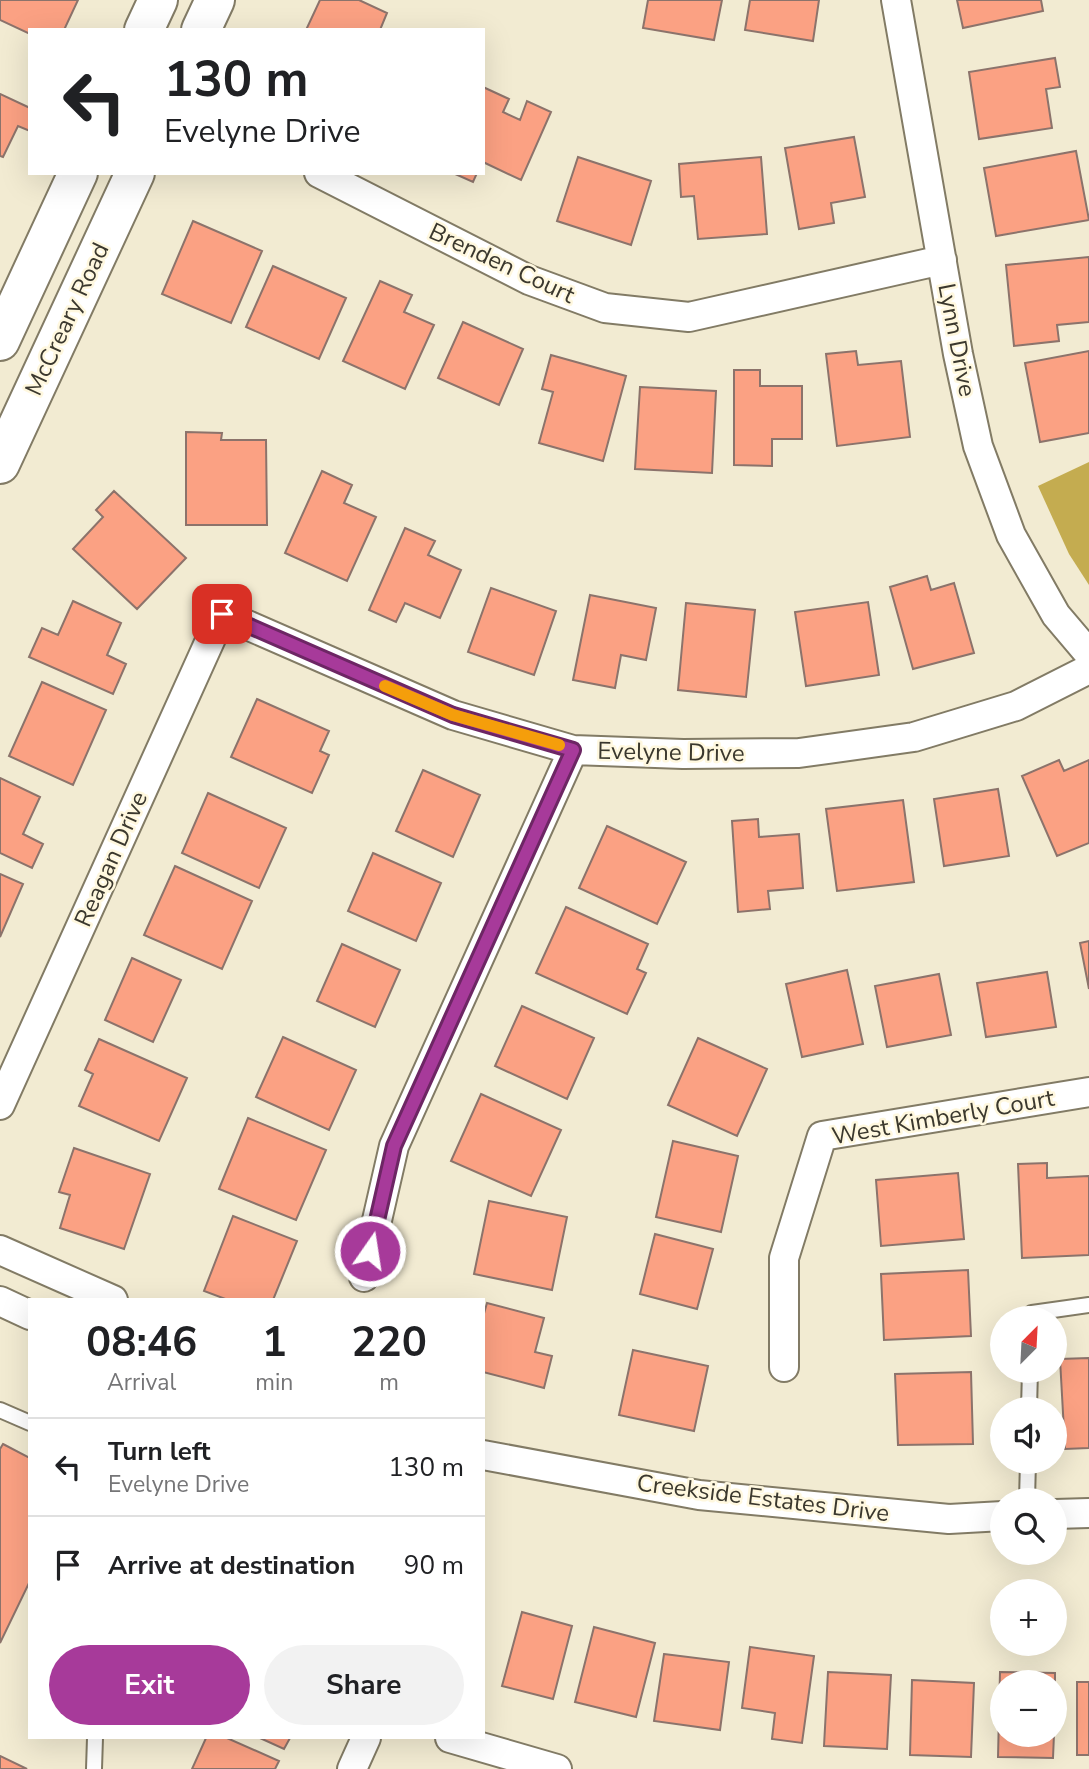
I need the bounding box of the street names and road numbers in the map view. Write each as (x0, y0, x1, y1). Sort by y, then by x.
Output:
street label: Brenden Court (424, 215, 581, 311)
street label: McCreary Road (18, 237, 116, 401)
street label: Lynn Drive (930, 281, 984, 399)
street label: Evelyne Drive (597, 735, 745, 769)
street label: Reagan Drive (67, 786, 155, 932)
street label: West Kimberly Court (829, 1082, 1057, 1152)
street label: Creekside Estates Drive (635, 1467, 891, 1529)

